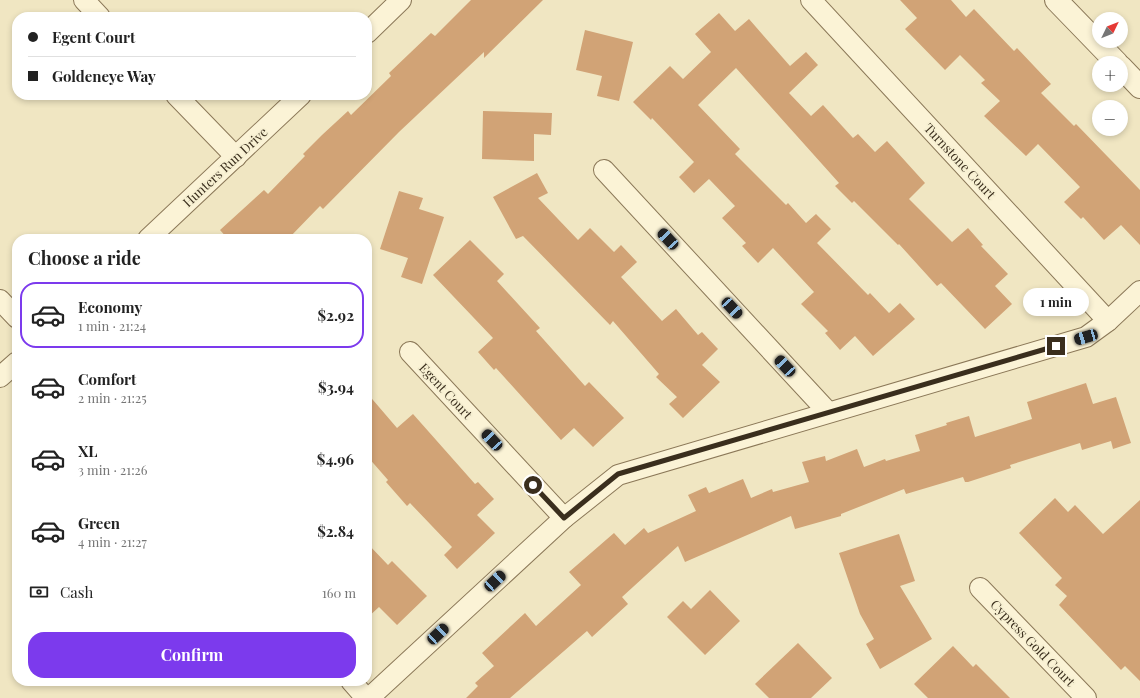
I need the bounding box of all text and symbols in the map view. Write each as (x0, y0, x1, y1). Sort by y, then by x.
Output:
north arrow (1092, 12, 1128, 48)
map controls (1092, 12, 1128, 136)
text: Egent Court (52, 27, 135, 47)
button: + (1092, 56, 1128, 92)
text: Goldeneye Way (52, 66, 156, 86)
button: − (1092, 100, 1128, 136)
street label: Turnstone Court (921, 119, 1000, 202)
street label: Hunters Run Drive (179, 123, 271, 210)
car (655, 226, 681, 252)
text: Choose a ride (28, 246, 141, 270)
callout: 1 min (1023, 288, 1089, 316)
text: 1 min (1040, 293, 1072, 310)
car (719, 295, 745, 321)
icon: car (30, 297, 66, 333)
text: Economy (78, 297, 142, 317)
text: $2.92 (317, 305, 354, 325)
text: 1 min · 21:24 (78, 317, 146, 334)
car (1073, 328, 1099, 346)
route end (1047, 337, 1065, 355)
car (772, 353, 798, 379)
street label: Egent Court (416, 359, 477, 423)
icon: car (30, 369, 66, 405)
text: Comfort (78, 369, 136, 389)
text: $3.94 (318, 377, 354, 397)
text: 2 min · 21:25 (78, 389, 147, 406)
car (479, 427, 505, 453)
icon: car (30, 441, 66, 477)
text: XL (78, 441, 98, 461)
text: $4.96 (317, 449, 354, 469)
text: 3 min · 21:26 (78, 461, 148, 478)
route start (524, 476, 542, 494)
icon: car (30, 513, 66, 549)
text: Green (78, 513, 120, 533)
text: $2.84 (317, 521, 354, 541)
text: 4 min · 21:27 (78, 533, 147, 550)
car (482, 568, 508, 594)
icon: cash (28, 581, 50, 603)
text: Cash (60, 582, 93, 602)
text: 160 m (322, 584, 356, 601)
street label: Cypress Gold Court (987, 596, 1080, 690)
car (425, 621, 451, 647)
button: Confirm (28, 632, 356, 678)

